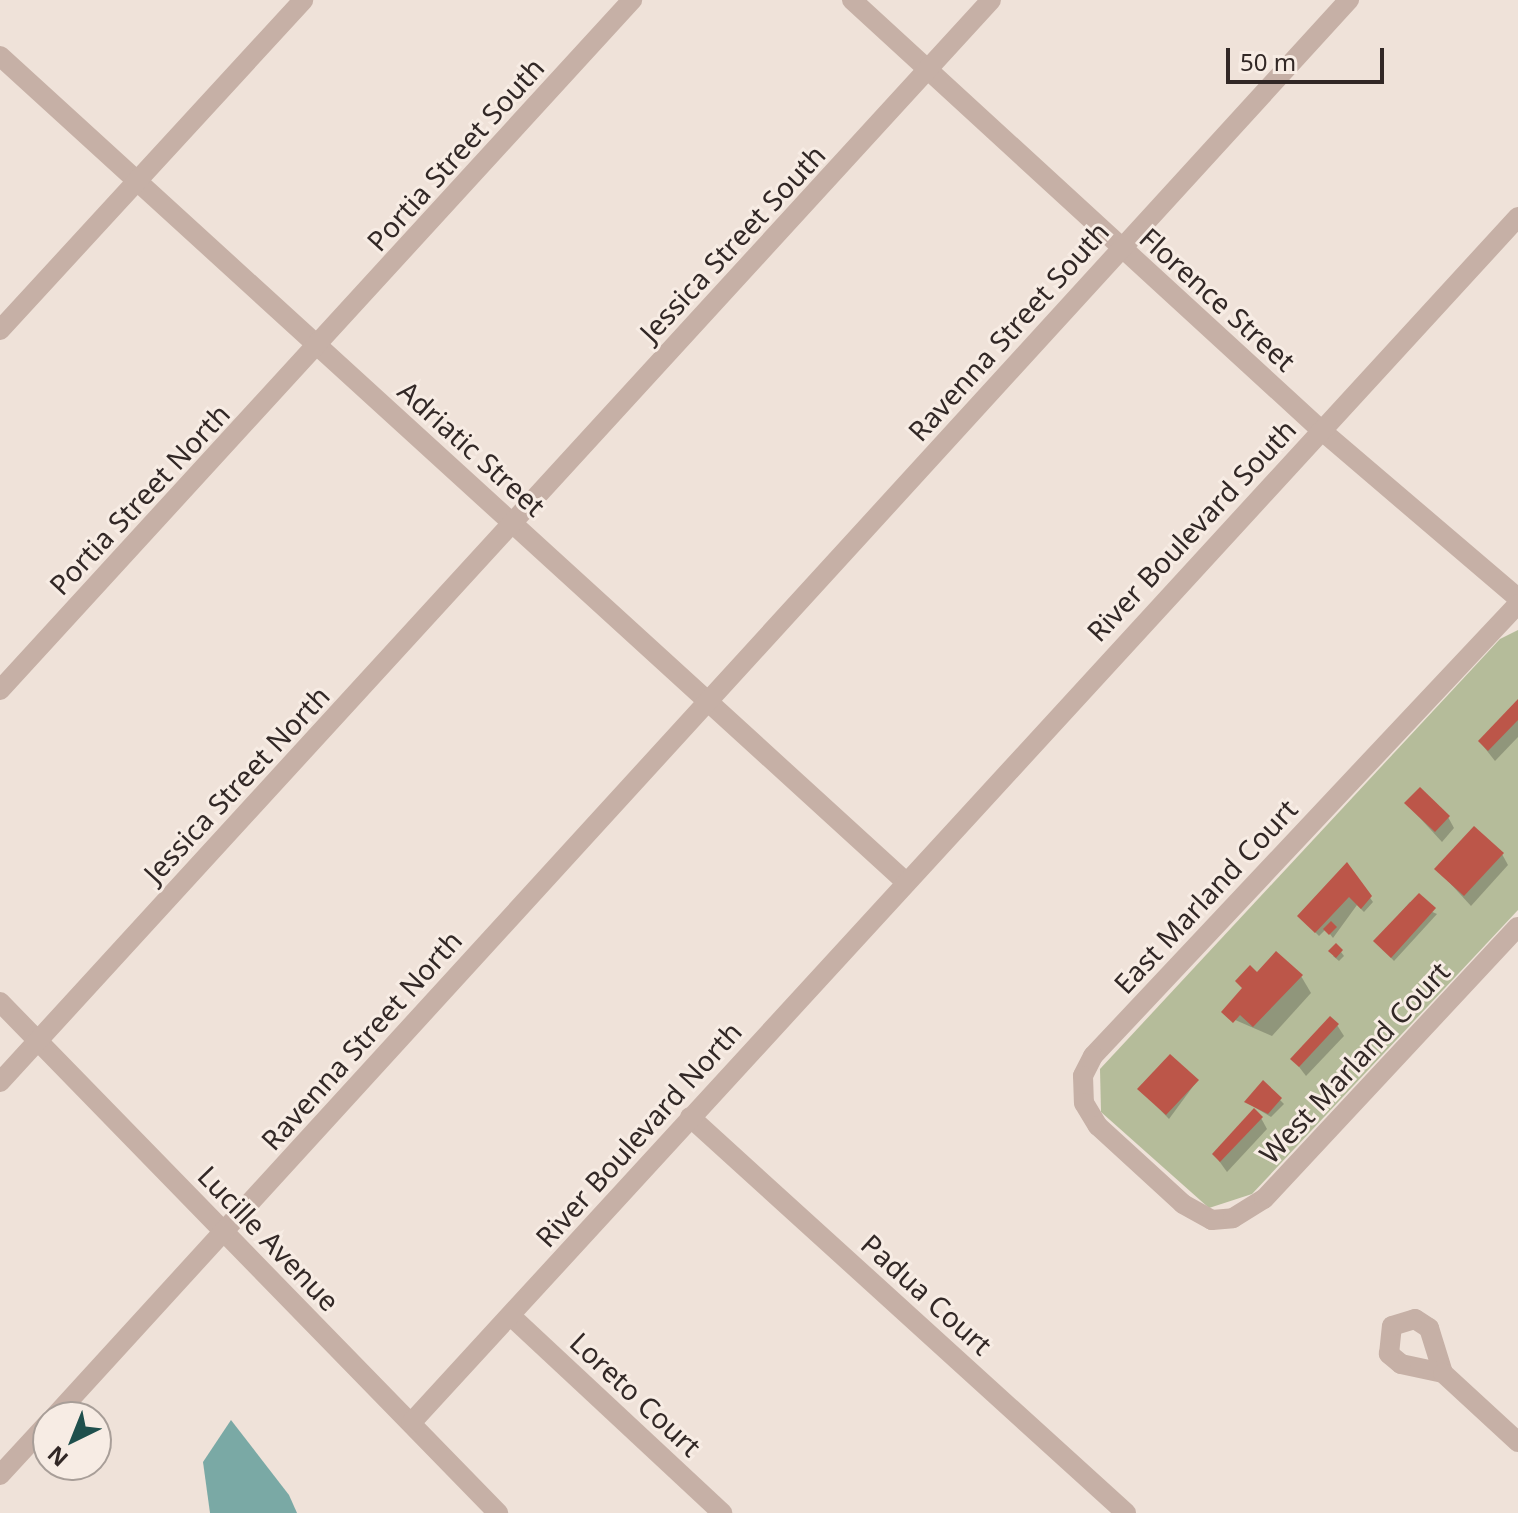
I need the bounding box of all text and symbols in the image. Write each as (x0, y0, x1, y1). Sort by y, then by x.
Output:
scale bar (1230, 32, 1388, 82)
text: 50 m (1240, 45, 1296, 78)
street label: Portia Street South (359, 51, 551, 257)
street label: Jessica Street South (632, 138, 832, 348)
street label: Ravenna Street South (901, 215, 1115, 447)
street label: Florence Street (1133, 220, 1303, 378)
street label: Adriatic Street (392, 373, 552, 523)
street label: Portia Street North (42, 397, 236, 601)
street label: River Boulevard South (1080, 412, 1302, 648)
street label: Jessica Street North (136, 679, 336, 889)
street label: East Marland Court (1106, 792, 1304, 1000)
street label: Ravenna Street North (254, 923, 468, 1157)
street label: West Marland Court (1252, 954, 1456, 1170)
street label: River Boulevard North (528, 1015, 748, 1253)
street label: Lucille Avenue (191, 1159, 347, 1317)
street label: Padua Court (855, 1227, 999, 1361)
street label: Loreto Court (564, 1325, 708, 1463)
north arrow (32, 1401, 112, 1481)
text: N (40, 1440, 74, 1474)

